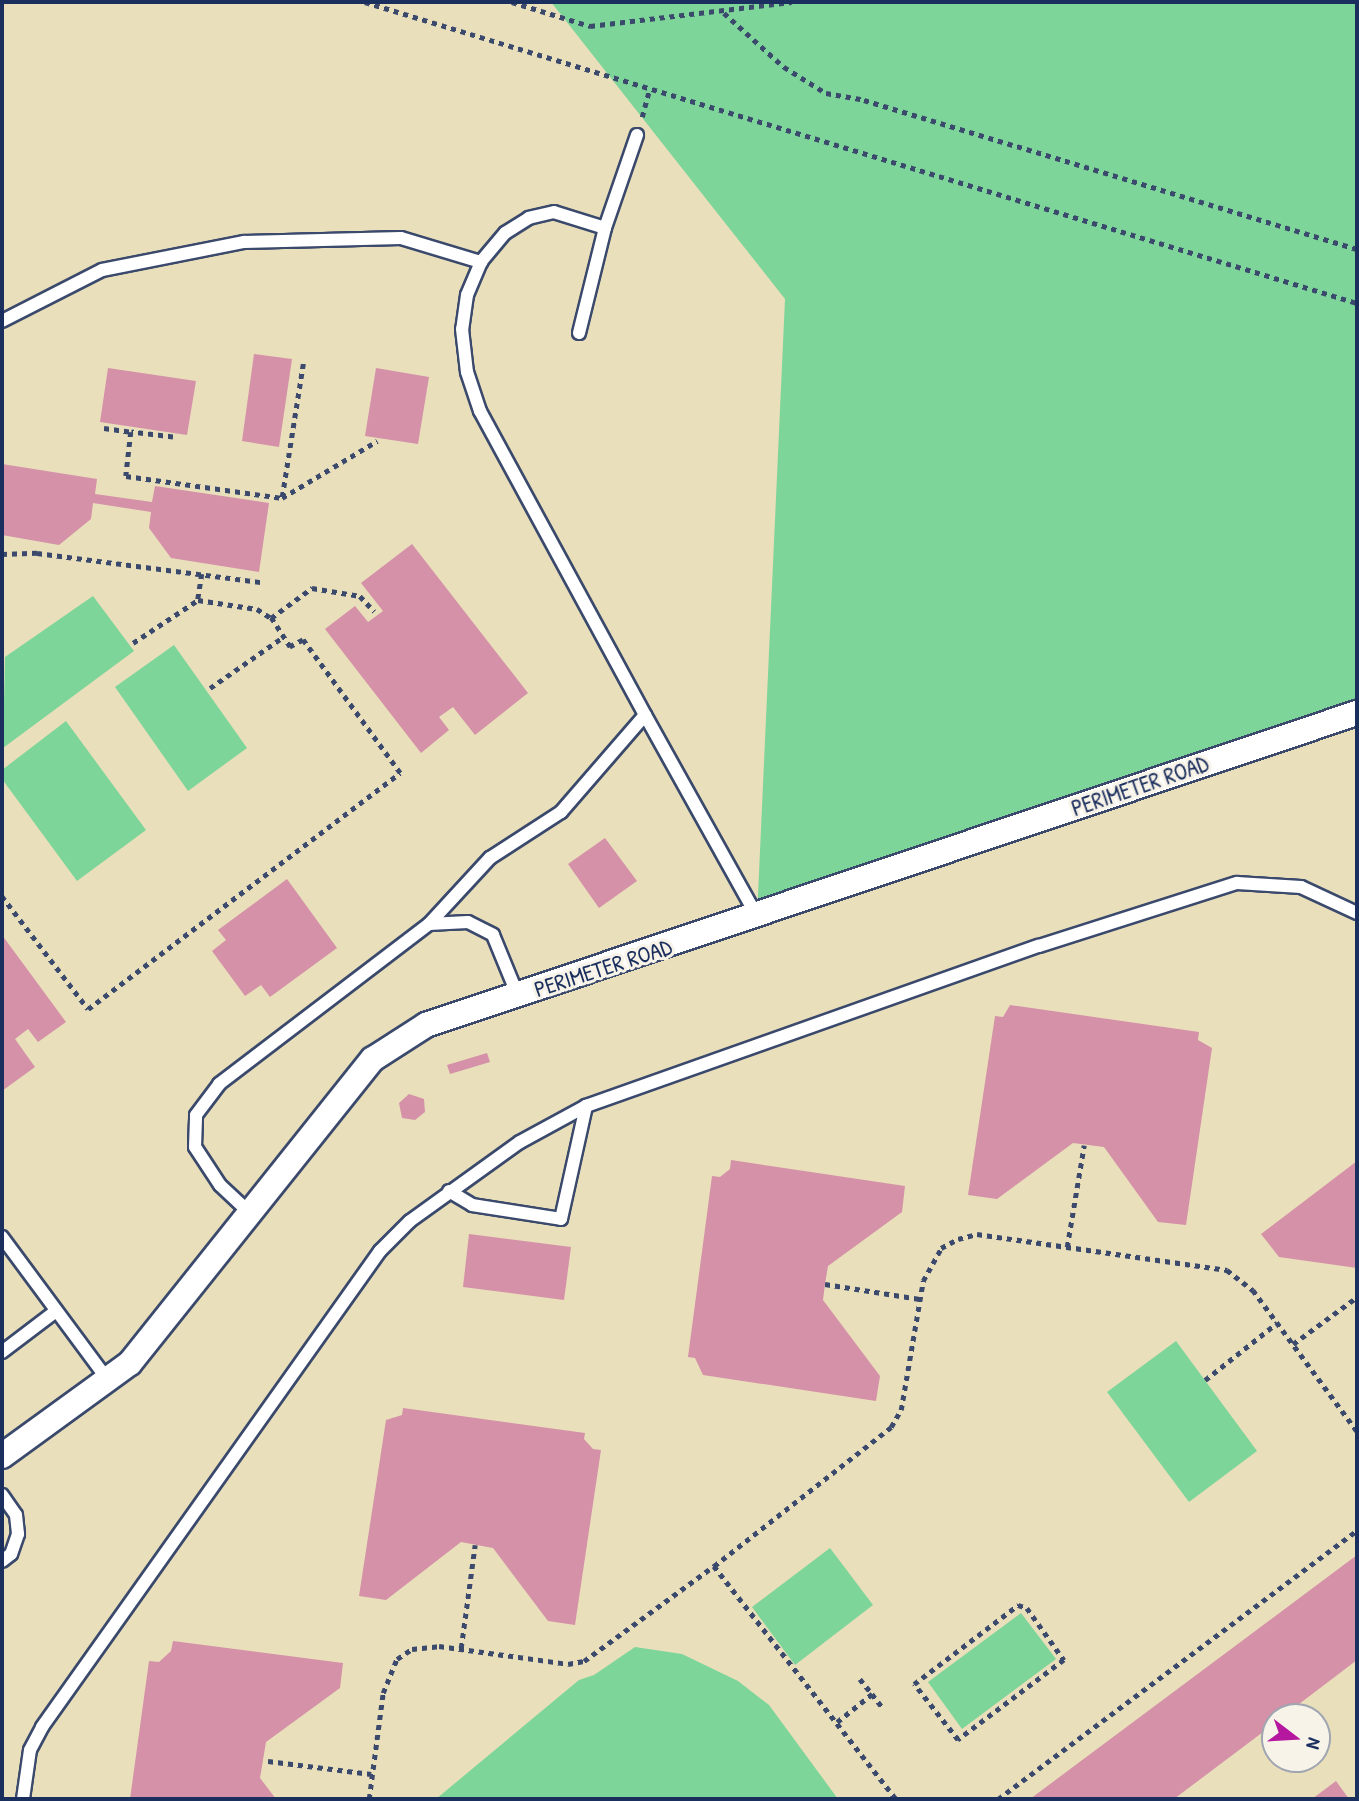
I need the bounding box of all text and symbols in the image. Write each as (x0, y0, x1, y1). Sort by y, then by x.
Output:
street label: PERIMETER ROAD (1068, 750, 1212, 822)
street label: PERIMETER ROAD (531, 933, 675, 1003)
north arrow (1261, 1703, 1331, 1773)
text: N (1300, 1735, 1328, 1752)

